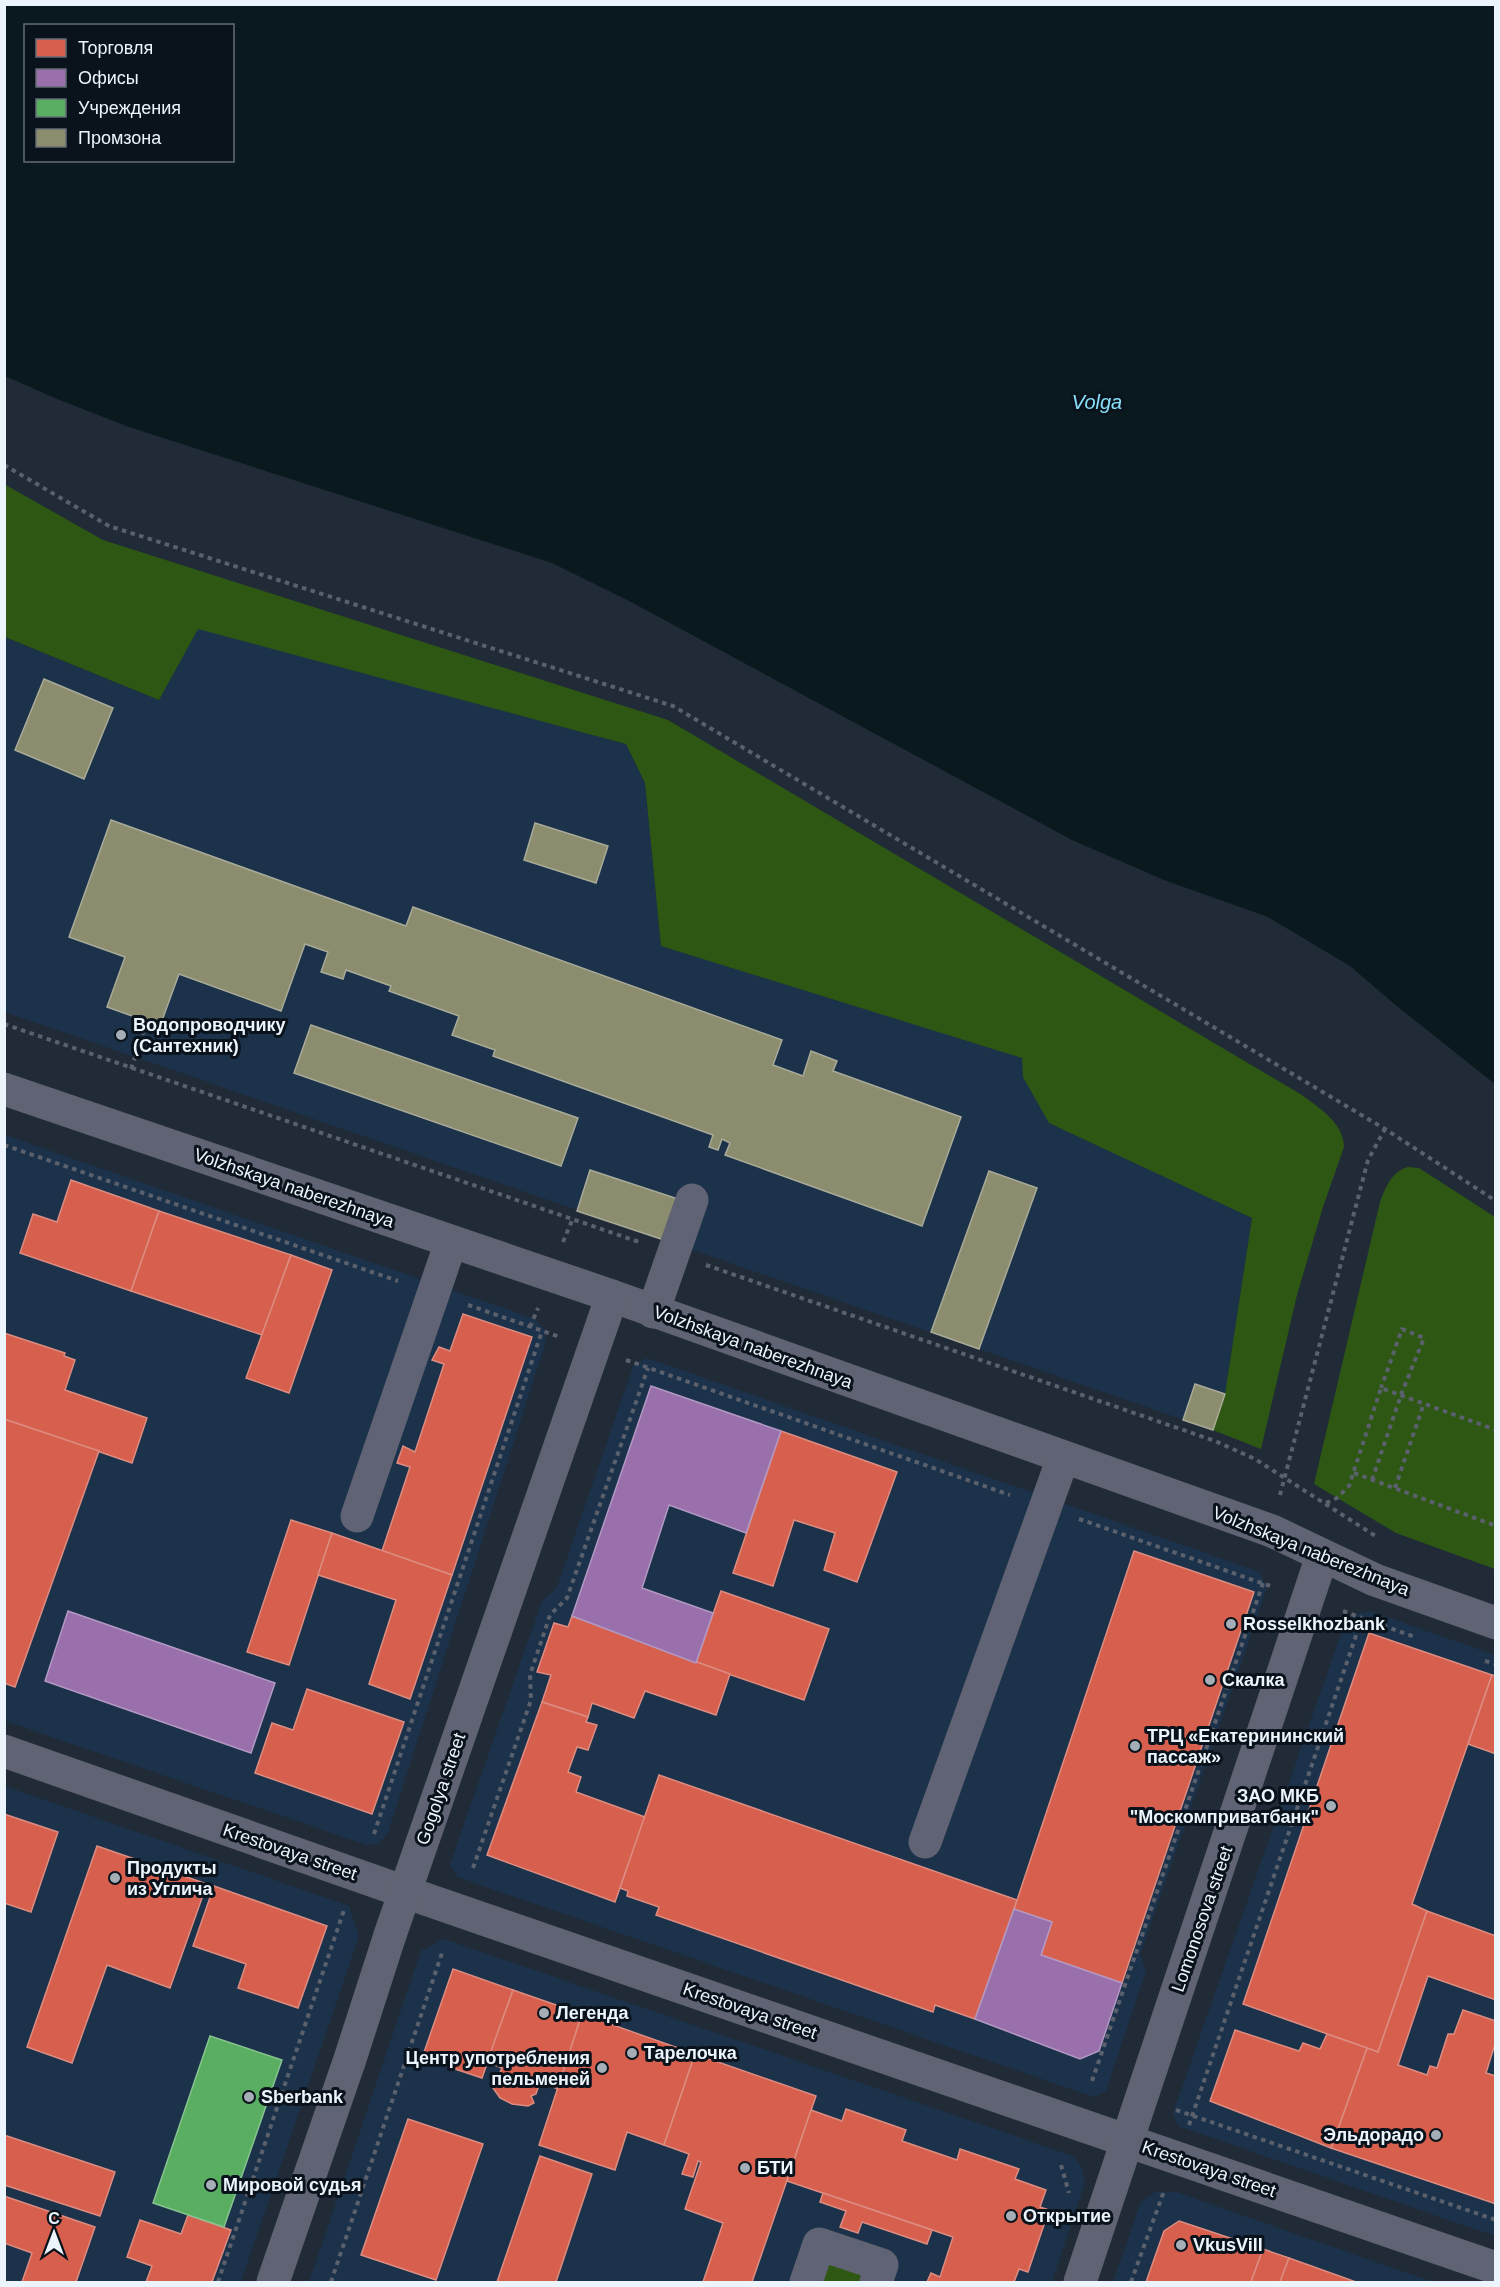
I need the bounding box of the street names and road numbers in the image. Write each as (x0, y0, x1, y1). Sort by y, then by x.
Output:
street label: Volzhskaya naberezhnaya (191, 1144, 398, 1232)
street label: Volzhskaya naberezhnaya (651, 1302, 856, 1393)
street label: Volzhskaya naberezhnaya (1210, 1502, 1413, 1600)
street label: Gogolya street (412, 1730, 470, 1848)
street label: Krestovaya street (221, 1820, 359, 1884)
street label: Lomonosova street (1168, 1843, 1236, 1995)
street label: Krestovaya street (681, 1979, 819, 2043)
street label: Krestovaya street (1140, 2137, 1278, 2201)

